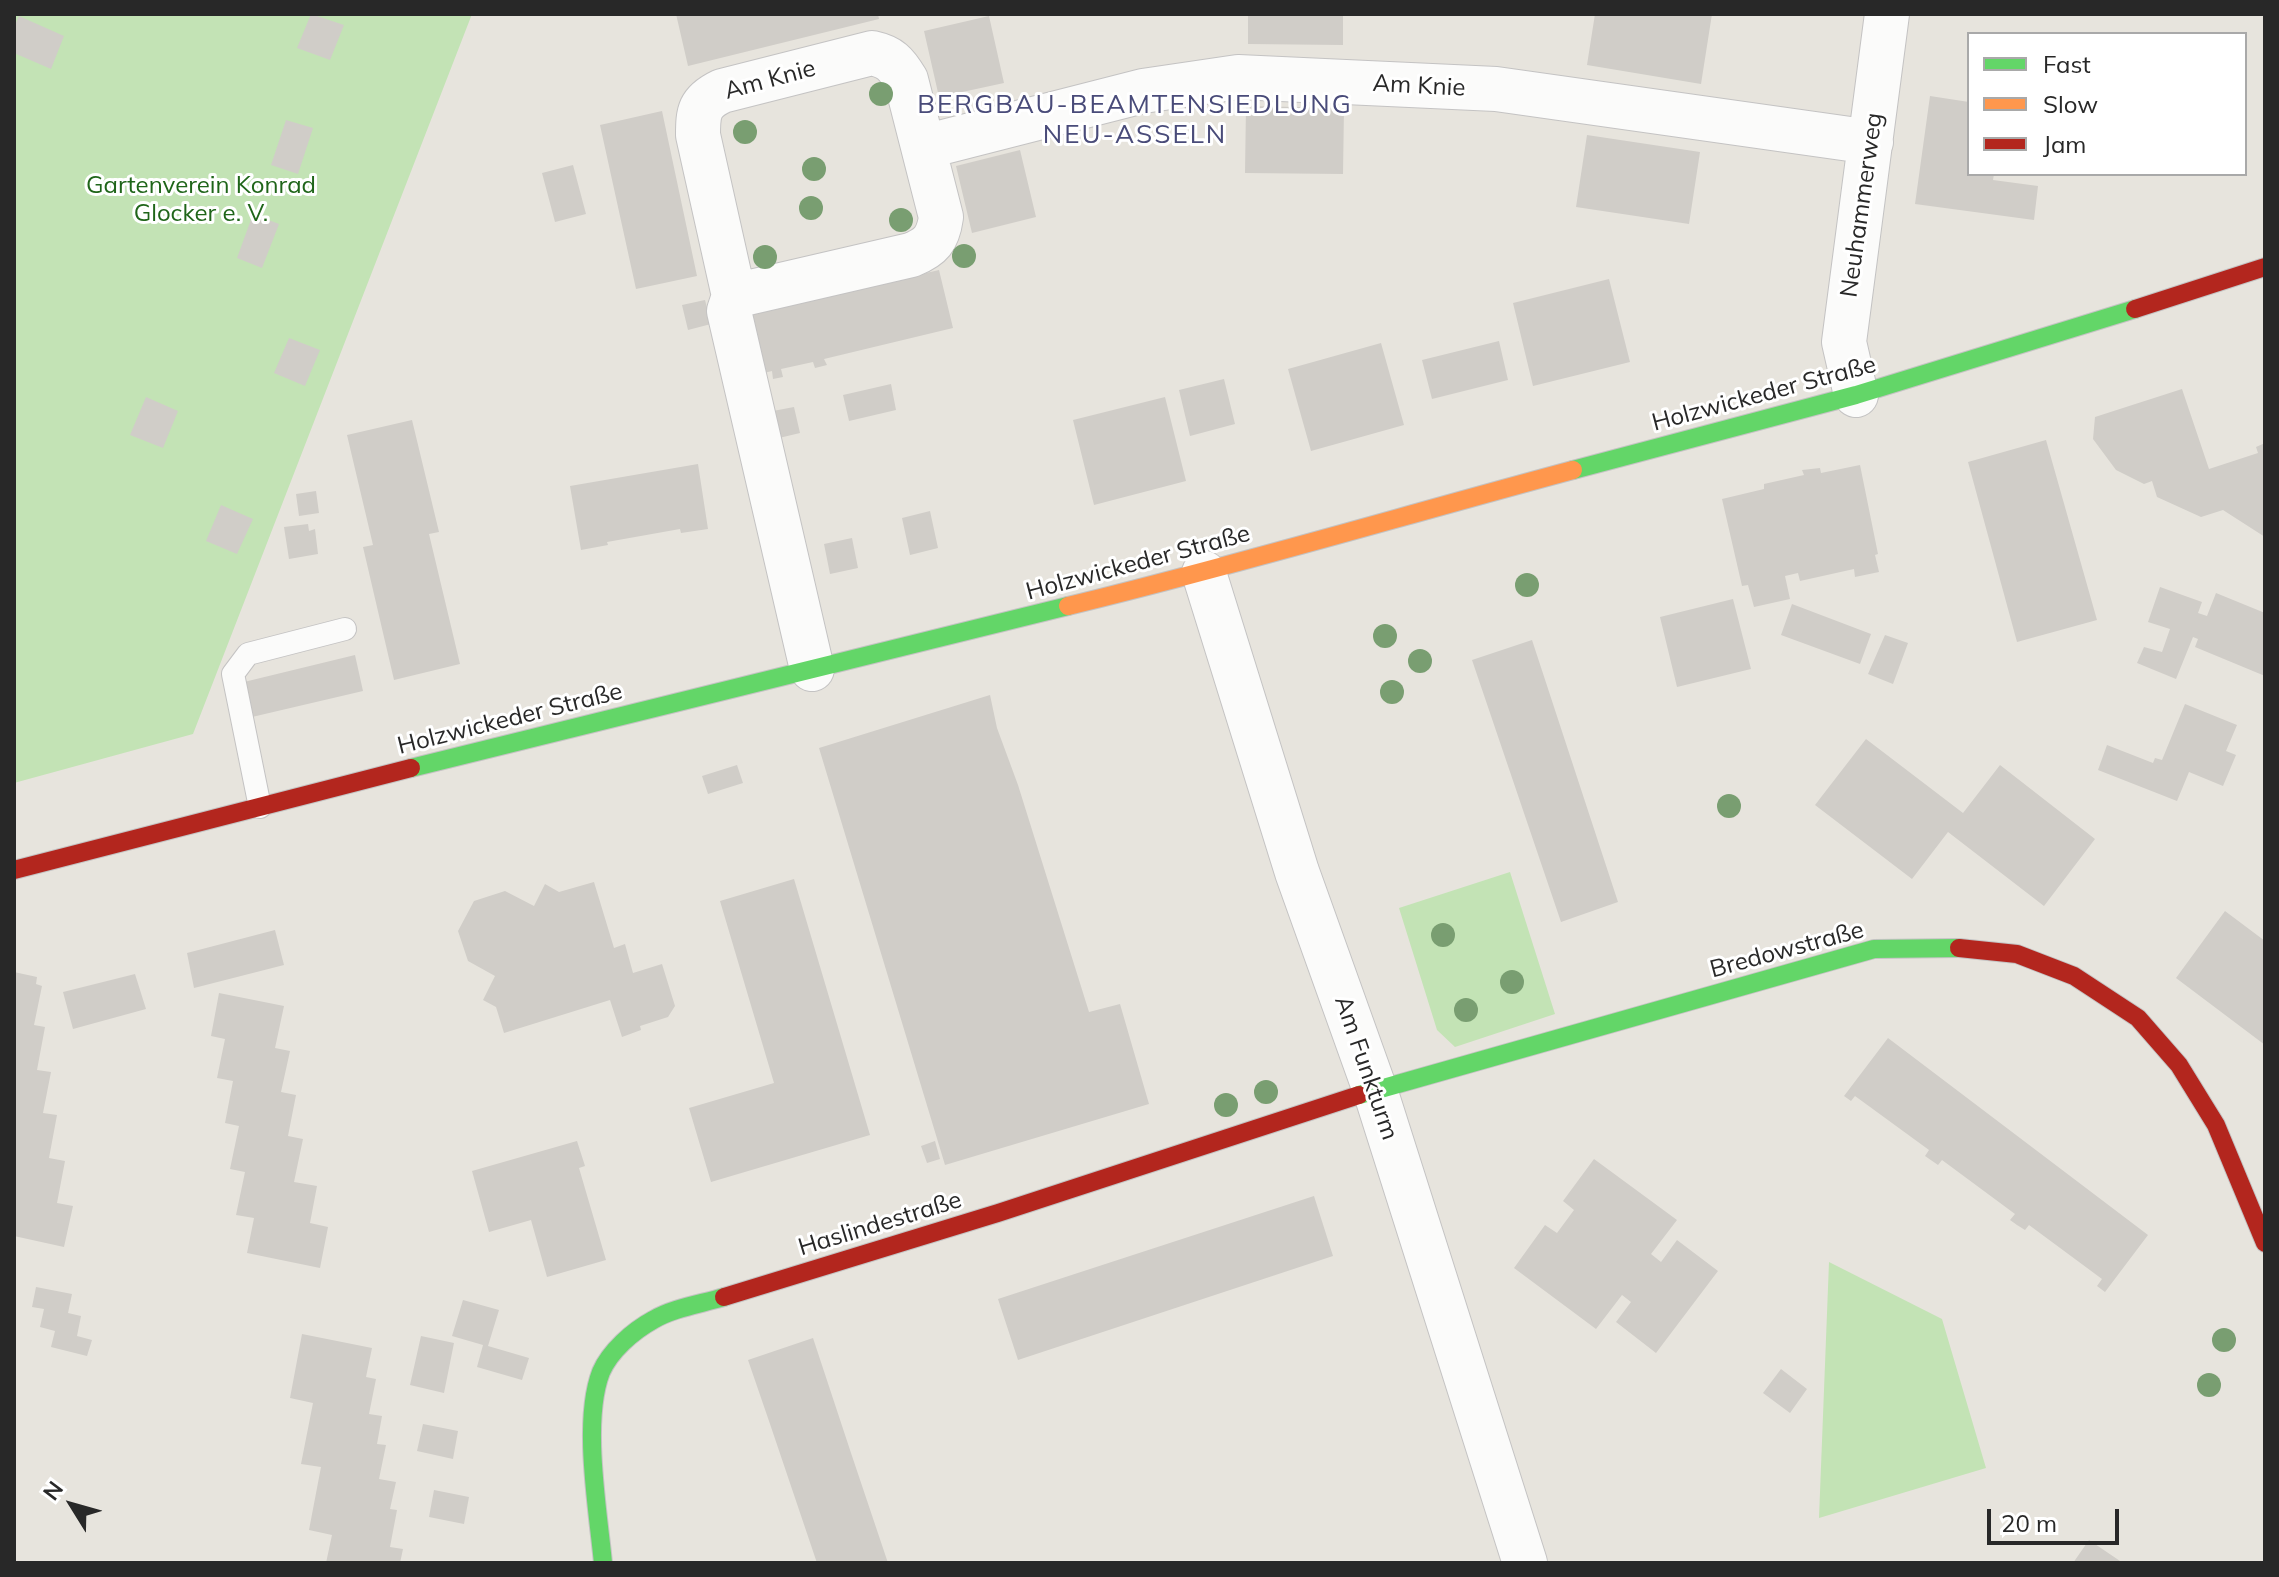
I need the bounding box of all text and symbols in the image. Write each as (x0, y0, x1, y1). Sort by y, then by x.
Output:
legend (1967, 32, 2247, 176)
text: Fast (2043, 49, 2091, 79)
street label: Am Knie (721, 54, 819, 106)
street label: Am Knie (1372, 69, 1466, 103)
district label: BERGBAU-BEAMTENSIEDLUNG NEU-ASSELN (917, 89, 1353, 150)
text: Slow (2043, 89, 2098, 119)
street label: Neuhammerweg (1835, 111, 1889, 299)
text: Jam (2043, 129, 2086, 159)
park label: Gartenverein Konrad Glocker e. V. (86, 172, 316, 228)
street label: Holzwickeder Straße (1649, 350, 1879, 438)
street label: Holzwickeder Straße (1023, 519, 1253, 607)
street label: Holzwickeder Straße (395, 677, 625, 761)
street label: Bredowstraße (1707, 916, 1867, 984)
street label: Am Funkturm (1328, 992, 1404, 1144)
street label: Haslindestraße (795, 1186, 965, 1262)
north arrow (32, 1465, 112, 1545)
text: N (37, 1475, 69, 1506)
scale bar (1991, 1493, 2123, 1543)
text: 20 m (2001, 1508, 2057, 1538)

